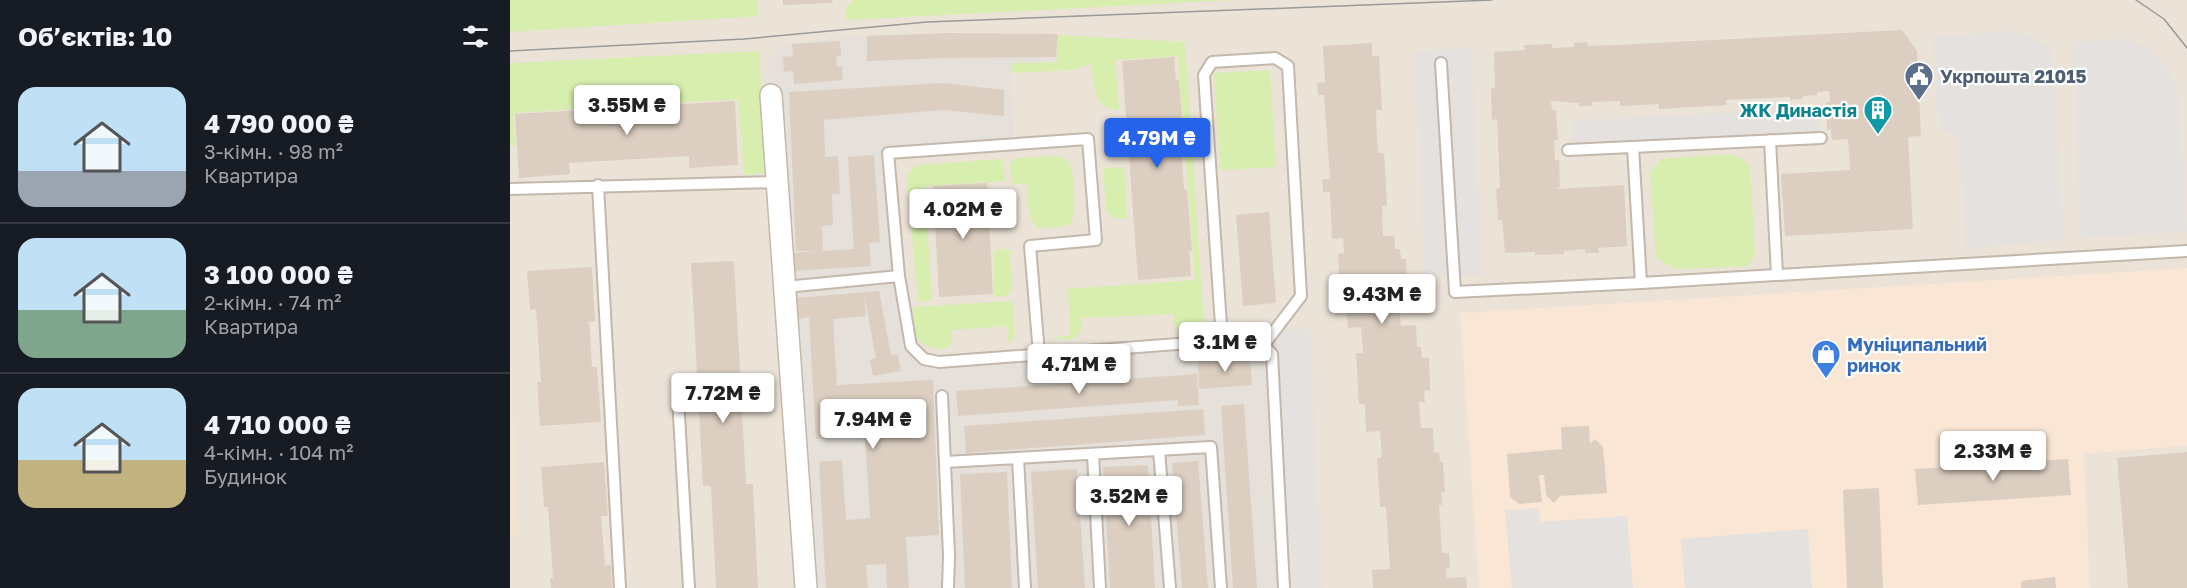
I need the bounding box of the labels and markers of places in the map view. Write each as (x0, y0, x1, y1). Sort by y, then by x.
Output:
public building icon: Укрпошта 21015 (1903, 60, 1935, 102)
place label: Укрпошта 21015 (1940, 65, 2086, 87)
pin: 3.55M ₴ (572, 85, 682, 136)
building icon: ЖК Династія (1862, 94, 1894, 136)
place label: ЖК Династія (1740, 99, 1857, 121)
pin: 4.79M ₴ (1102, 118, 1212, 169)
pin: 4.02M ₴ (908, 189, 1018, 240)
pin: 9.43M ₴ (1327, 274, 1437, 325)
pin: 3.1M ₴ (1176, 322, 1274, 373)
place label: Муніципальний ринок (1847, 333, 1987, 376)
shop icon: Муніципальний ринок (1810, 338, 1842, 380)
pin: 4.71M ₴ (1024, 344, 1134, 395)
pin: 7.72M ₴ (668, 373, 778, 424)
pin: 7.94M ₴ (818, 399, 928, 450)
pin: 2.33M ₴ (1938, 431, 2048, 482)
pin: 3.52M ₴ (1074, 476, 1184, 527)

